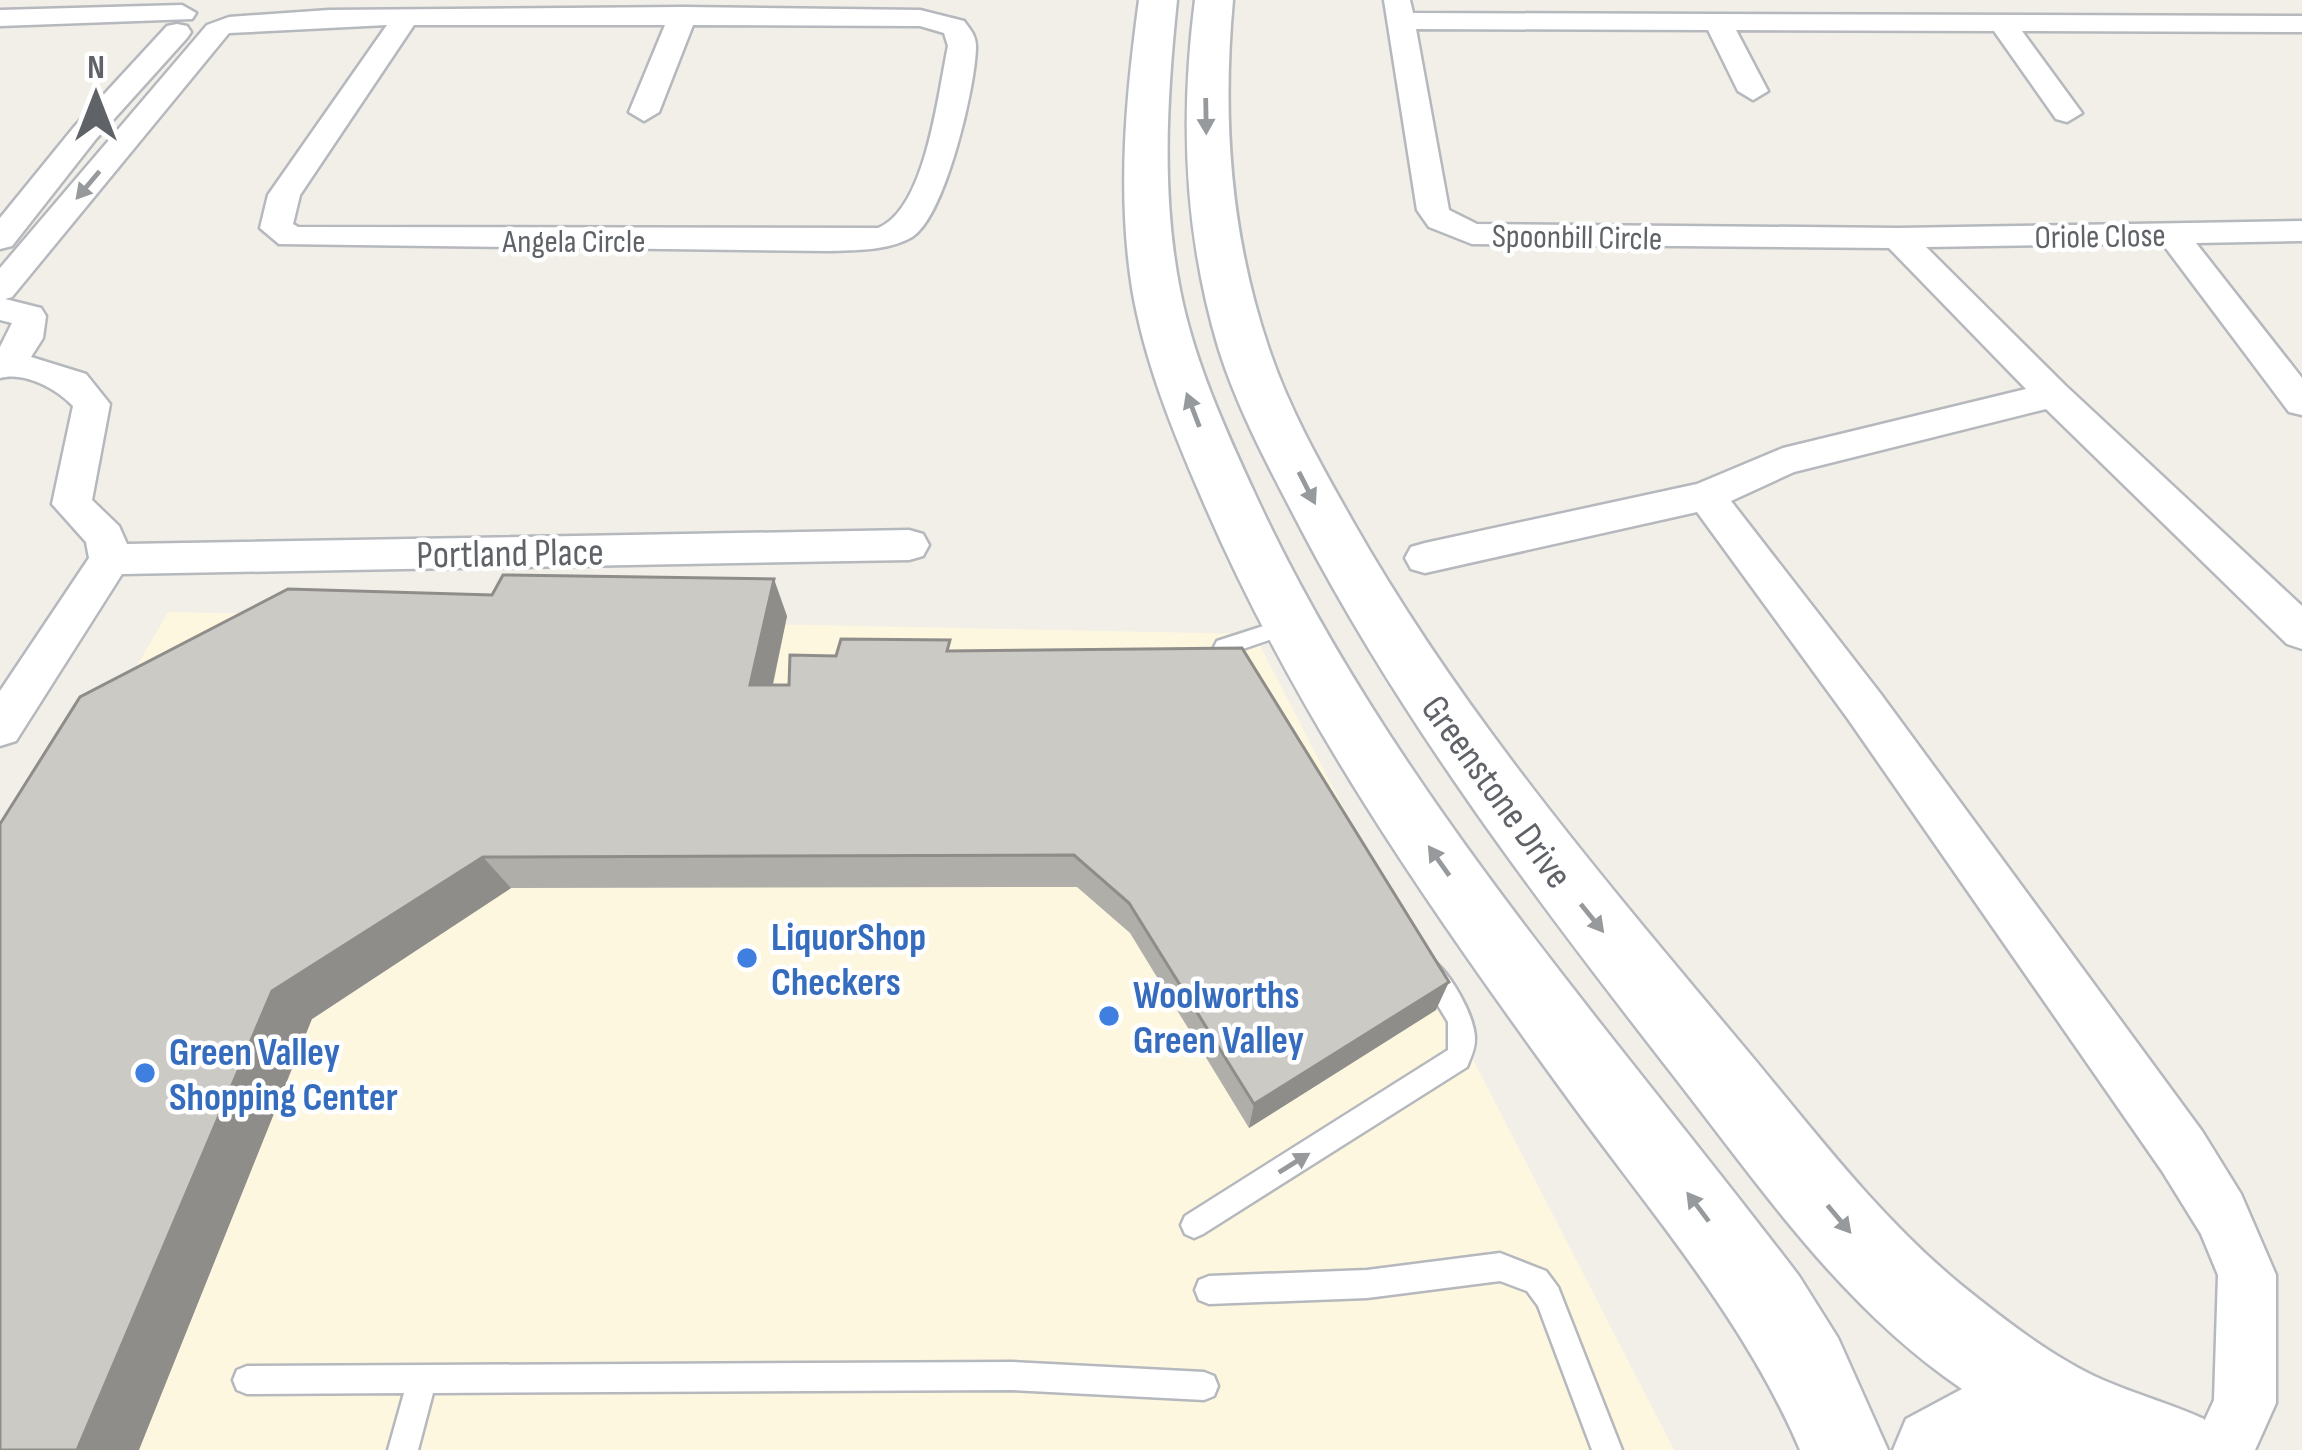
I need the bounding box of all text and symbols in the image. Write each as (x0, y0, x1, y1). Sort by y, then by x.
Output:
north arrow (36, 36, 156, 156)
text: N (87, 48, 105, 88)
one-way arrow (1196, 98, 1215, 136)
one-way arrow (75, 170, 101, 200)
street label: Oriole Close (2034, 216, 2166, 258)
street label: Spoonbill Circle (1491, 217, 1662, 259)
street label: Angela Circle (502, 222, 645, 262)
one-way arrow (1183, 391, 1202, 427)
one-way arrow (1297, 471, 1317, 506)
street label: Portland Place (416, 529, 604, 580)
street label: Greenstone Drive (1410, 687, 1582, 898)
one-way arrow (1428, 845, 1451, 877)
one-way arrow (1579, 902, 1604, 933)
place label: LiquorShop Checkers (771, 915, 926, 1007)
marker: LiquorShop Checkers (734, 945, 760, 971)
place label: Woolworths Green Valley (1133, 973, 1304, 1065)
marker: Woolworths Green Valley (1096, 1003, 1122, 1029)
place label: Green Valley Shopping Center (169, 1030, 398, 1122)
marker: Green Valley Shopping Center (132, 1060, 158, 1086)
one-way arrow (1277, 1153, 1310, 1175)
one-way arrow (1686, 1191, 1711, 1223)
one-way arrow (1826, 1204, 1852, 1234)

